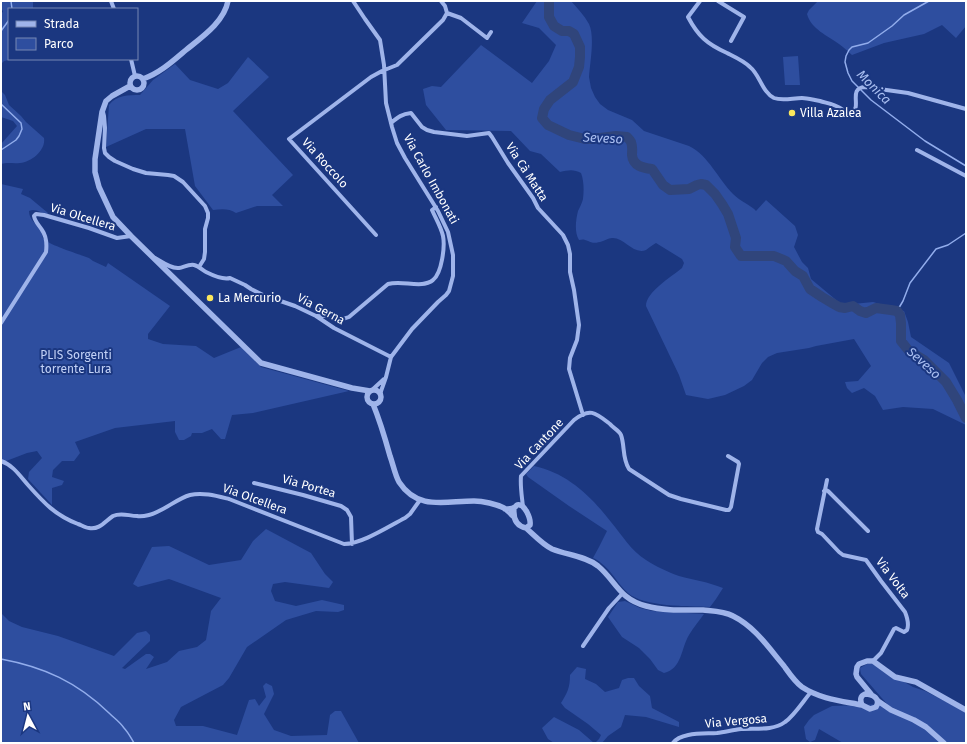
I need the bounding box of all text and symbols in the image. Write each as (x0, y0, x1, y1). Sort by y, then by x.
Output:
legend (8, 8, 138, 60)
text: Strada (44, 17, 79, 31)
text: Parco (44, 37, 74, 51)
water label: Monica (854, 67, 894, 107)
place label: Villa Azalea (800, 106, 862, 120)
marker: Villa Azalea (787, 108, 797, 118)
water label: Seveso (582, 129, 623, 147)
street label: Via Carlo Imbonati (401, 132, 461, 226)
street label: Via Roccolo (299, 135, 351, 191)
street label: Via Cà Matta (503, 140, 551, 204)
street label: Via Olcellera (49, 200, 117, 234)
place label: La Mercurio (218, 291, 281, 305)
street label: Via Gerna (295, 291, 347, 327)
marker: La Mercurio (205, 293, 215, 303)
water label: Seveso (903, 343, 944, 382)
park label: PLIS Sorgenti torrente Lura (40, 348, 112, 376)
street label: Via Cantone (512, 416, 566, 472)
street label: Via Portea (281, 472, 337, 500)
street label: Via Olcellera (221, 481, 289, 517)
street label: Via Volta (873, 555, 913, 601)
north arrow (8, 696, 48, 736)
text: N (22, 700, 31, 713)
street label: Via Vergosa (704, 711, 768, 731)

